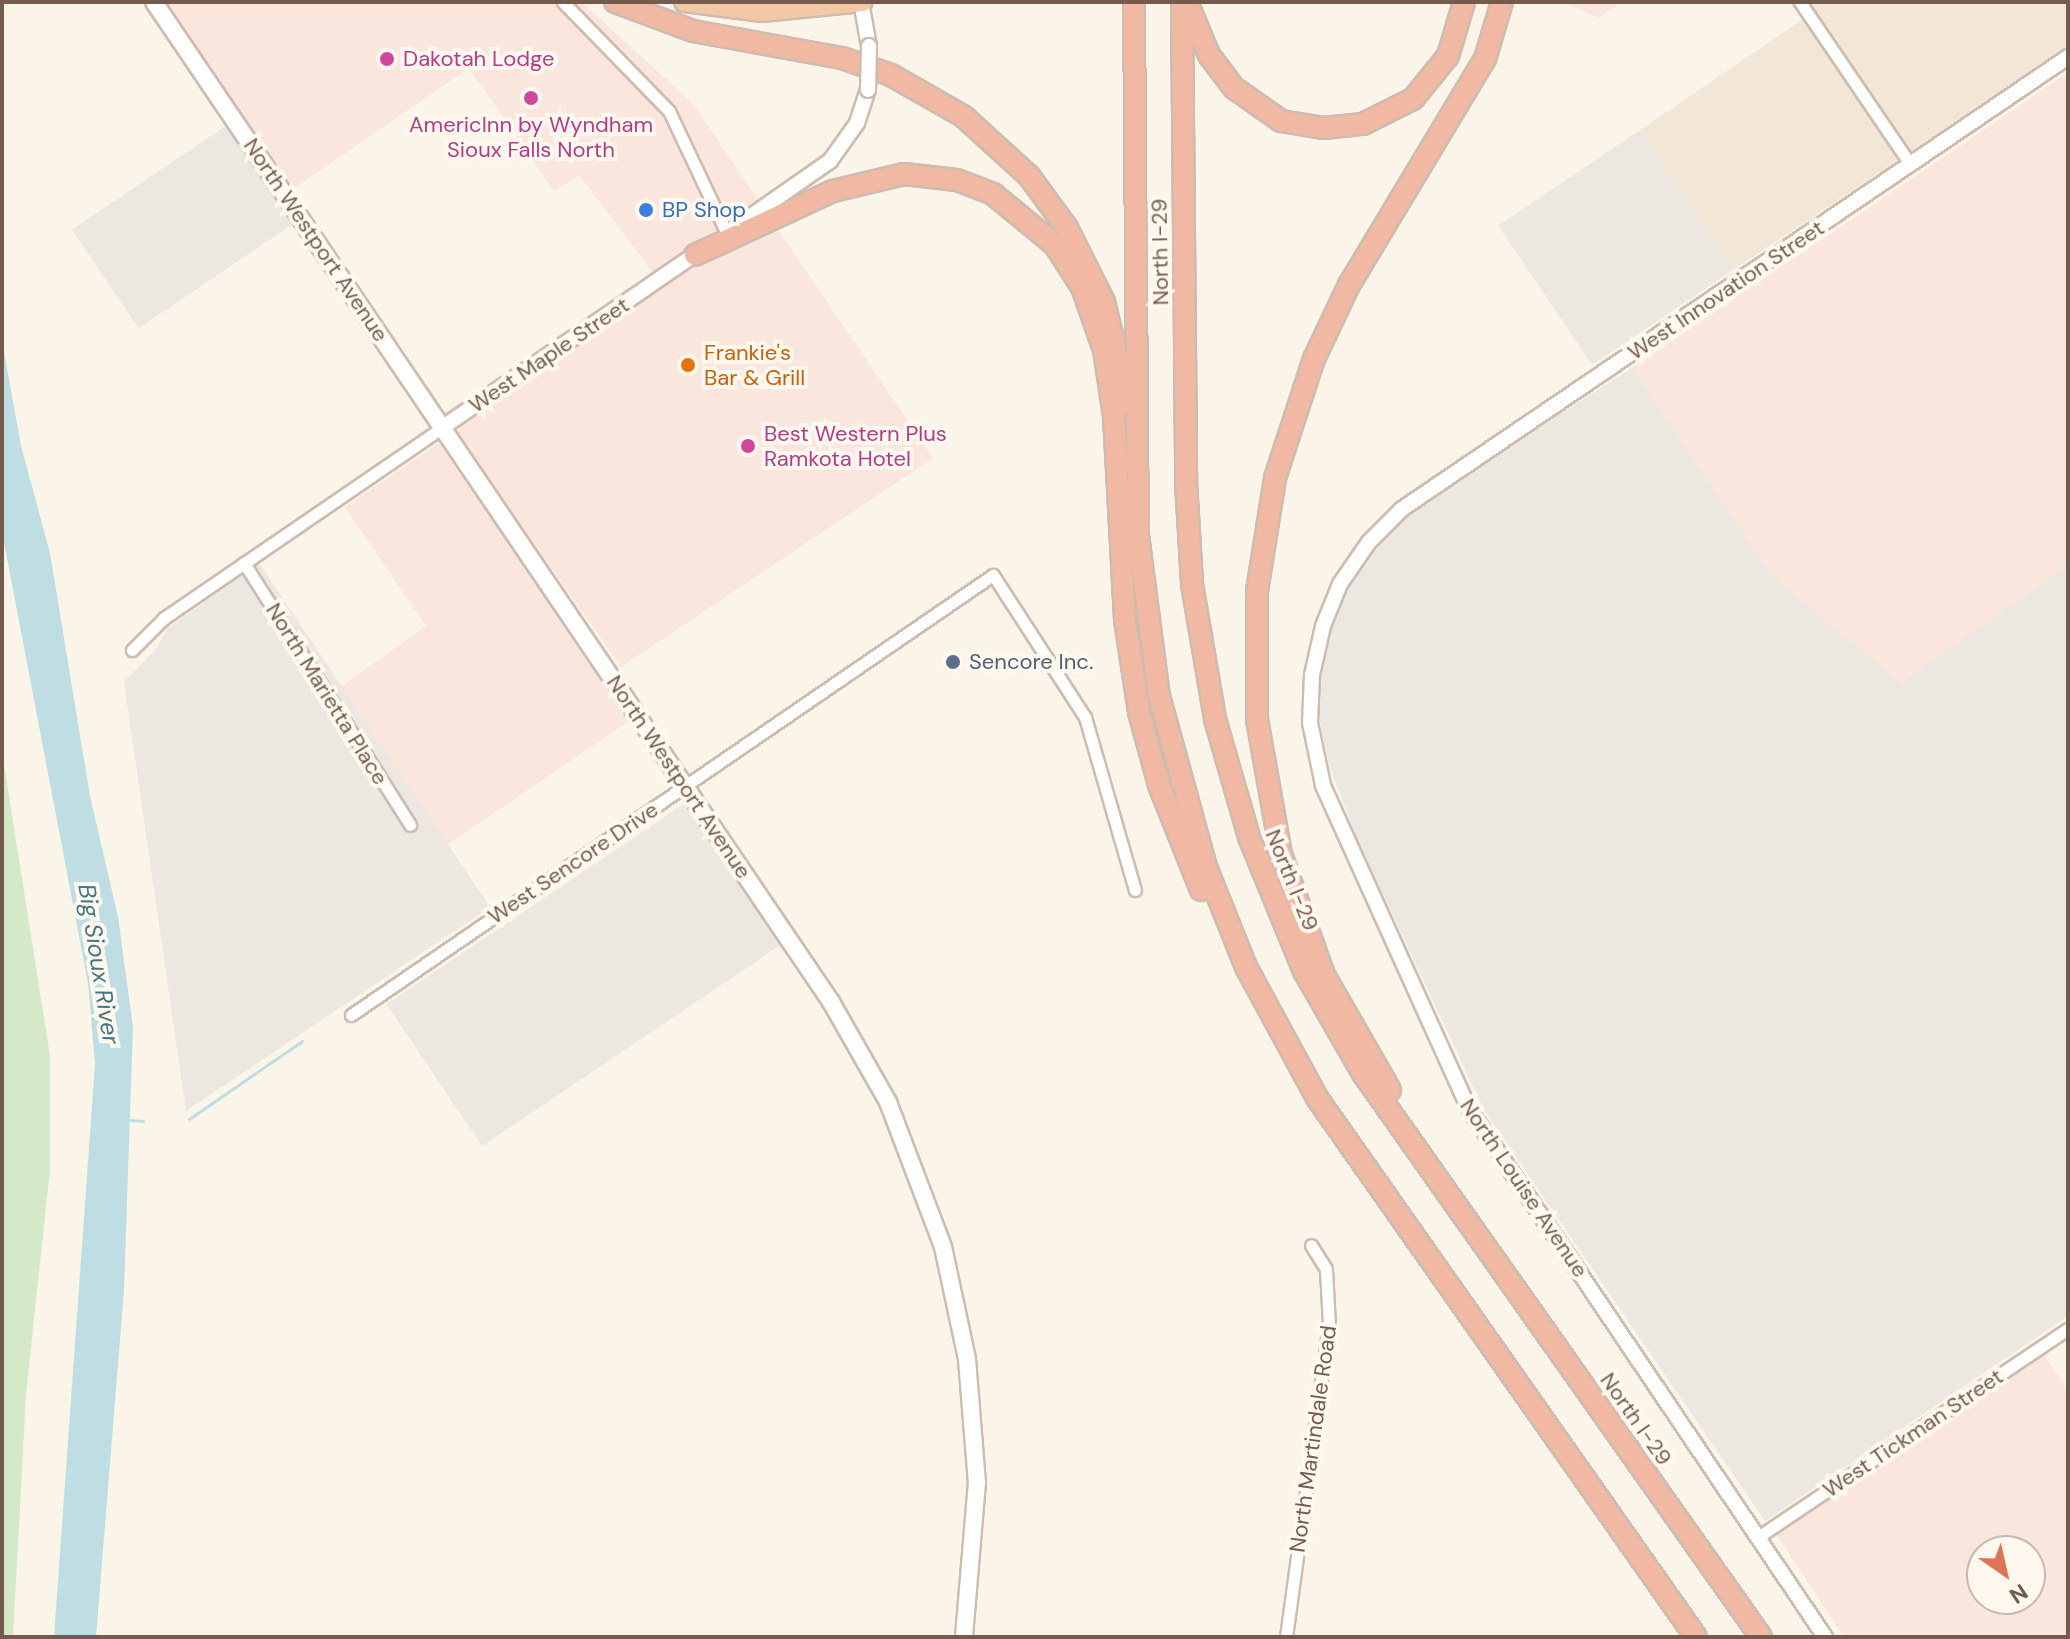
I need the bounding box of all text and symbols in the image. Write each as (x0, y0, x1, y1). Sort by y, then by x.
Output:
place label: Dakotah Lodge (403, 46, 554, 72)
marker: Dakotah Lodge (378, 50, 396, 68)
marker: AmericInn by Wyndham Sioux Falls North (522, 89, 540, 107)
place label: AmericInn by Wyndham Sioux Falls North (409, 111, 653, 162)
street label: North Westport Avenue (238, 133, 394, 347)
place label: BP Shop (662, 197, 746, 223)
street label: North I-29 (1146, 198, 1174, 306)
marker: BP Shop (637, 201, 655, 219)
street label: West Innovation Street (1623, 214, 1829, 366)
street label: West Maple Street (464, 292, 634, 418)
place label: Frankie's Bar & Grill (704, 339, 805, 390)
marker: Frankie's Bar & Grill (679, 356, 697, 374)
place label: Best Western Plus Ramkota Hotel (764, 420, 947, 472)
marker: Best Western Plus Ramkota Hotel (739, 437, 757, 455)
street label: North Marietta Place (260, 598, 394, 790)
place label: Sencore Inc. (969, 649, 1093, 675)
marker: Sencore Inc. (944, 653, 962, 671)
street label: North Westport Avenue (601, 670, 757, 884)
street label: West Sencore Drive (483, 796, 663, 930)
street label: North I-29 (1260, 826, 1324, 934)
water label: Big Sioux River (72, 882, 126, 1046)
street label: North Louise Avenue (1454, 1094, 1594, 1282)
street label: North Martindale Road (1284, 1324, 1342, 1554)
street label: West Tickman Street (1818, 1363, 2008, 1503)
street label: North I-29 (1595, 1368, 1677, 1470)
north arrow (1966, 1535, 2046, 1615)
text: N (2004, 1577, 2033, 1610)

